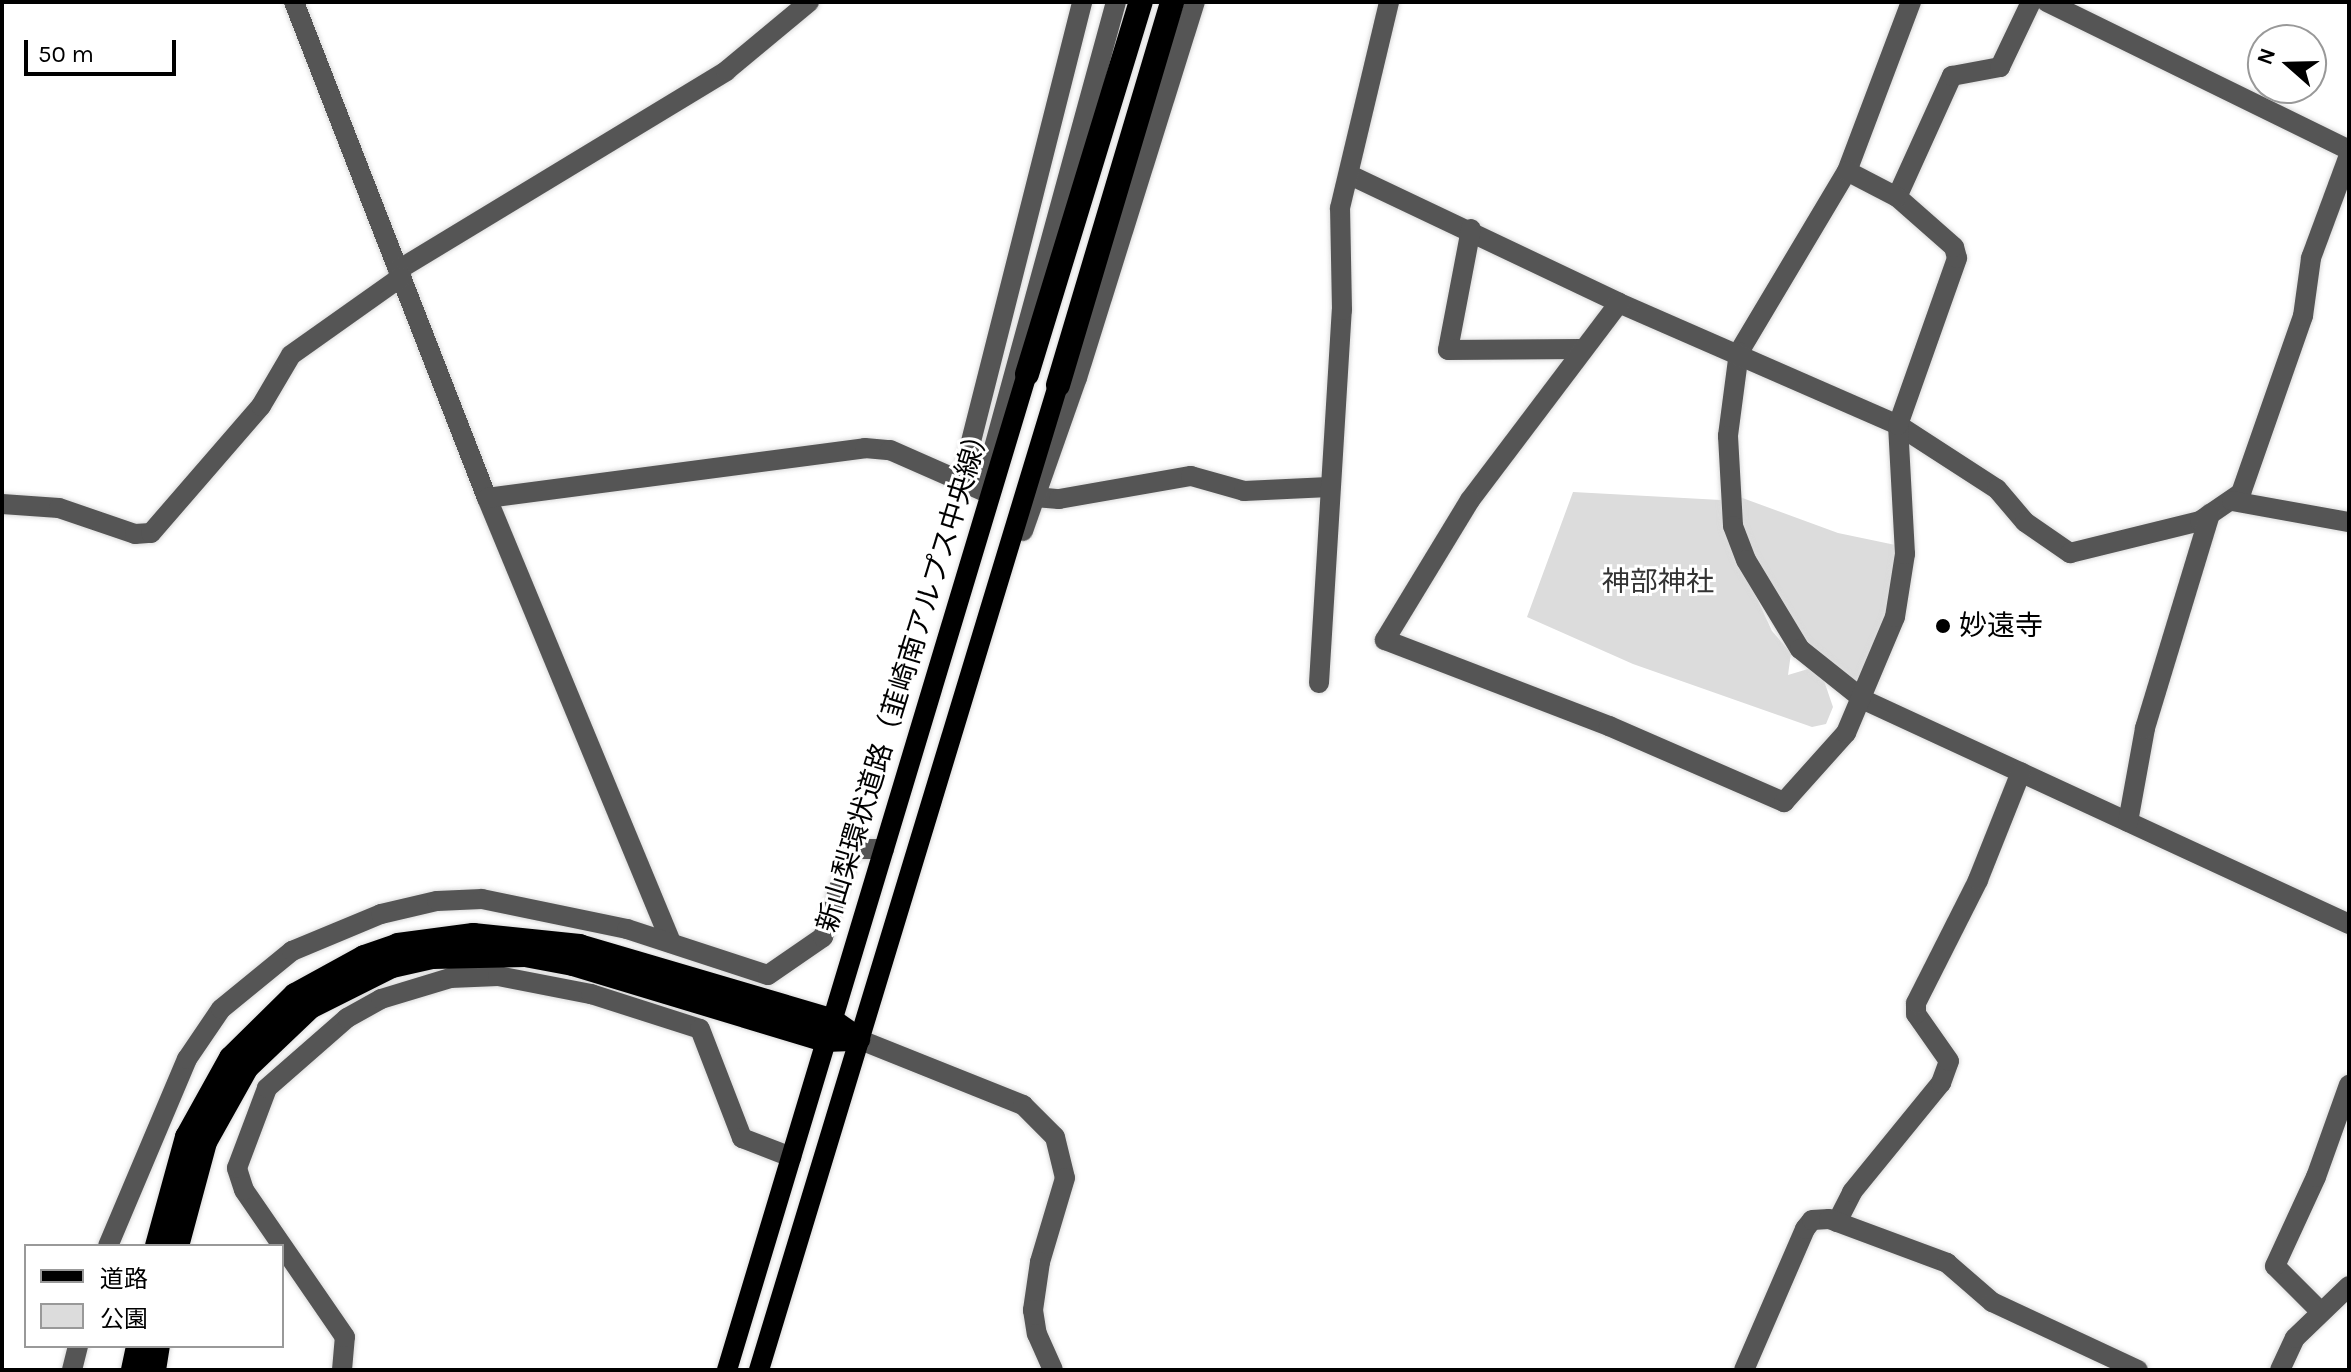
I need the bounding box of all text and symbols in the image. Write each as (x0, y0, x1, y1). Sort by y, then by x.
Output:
scale bar (28, 24, 180, 74)
north arrow (2247, 24, 2327, 104)
text: 50 m (38, 40, 94, 68)
text: N (2251, 45, 2281, 68)
street label: 新山梨環状道路（韮崎南アルプス中央線） (810, 418, 998, 936)
park label: 神部神社 (1602, 565, 1714, 599)
place label: 妙遠寺 (1959, 609, 2043, 643)
marker: 妙遠寺 (1934, 617, 1952, 635)
legend (24, 1244, 284, 1348)
text: 道路 (100, 1265, 148, 1293)
text: 公園 (100, 1305, 148, 1333)

